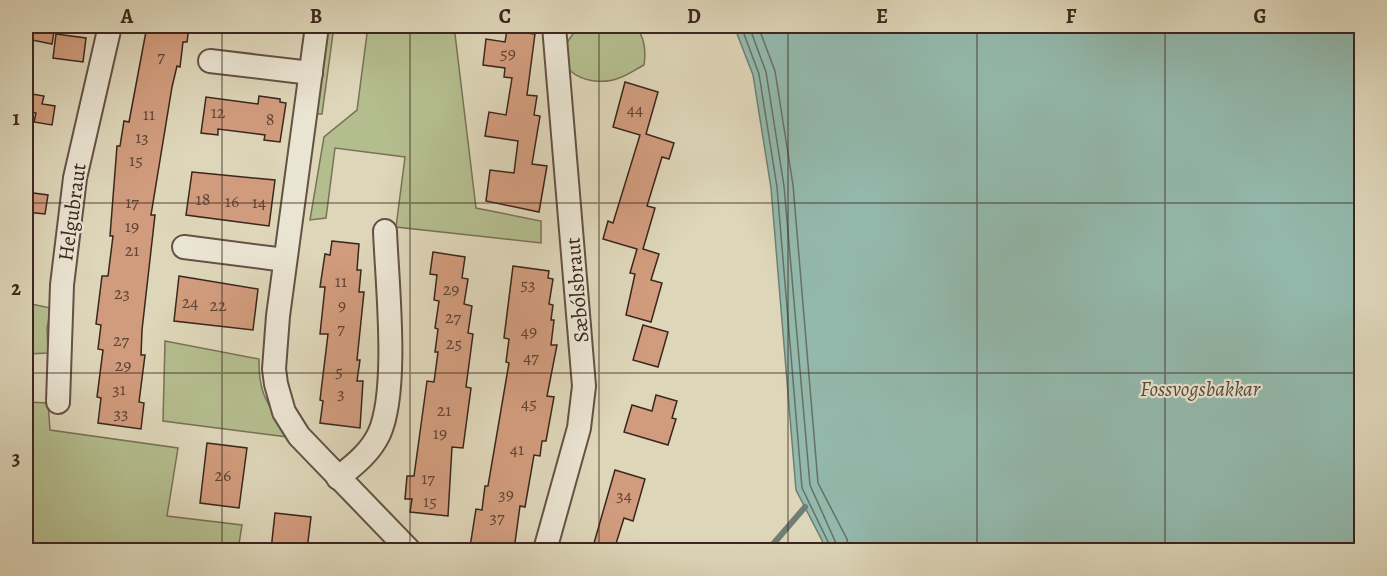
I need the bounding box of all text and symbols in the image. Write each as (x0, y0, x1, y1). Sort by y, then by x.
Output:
text: A (120, 3, 134, 30)
text: B (310, 3, 322, 30)
text: C (499, 3, 511, 30)
text: D (687, 3, 701, 30)
text: E (876, 3, 888, 30)
text: F (1066, 3, 1077, 30)
text: G (1253, 3, 1267, 30)
house number: 59 (500, 41, 516, 65)
house number: 7 (157, 44, 165, 68)
house number: 44 (627, 97, 643, 121)
house number: 12 (211, 100, 226, 124)
house number: 11 (143, 102, 155, 126)
text: 1 (12, 105, 20, 132)
house number: 8 (266, 107, 274, 131)
house number: 13 (135, 125, 149, 149)
house number: 15 (129, 148, 143, 172)
street label: Helgubraut (51, 161, 93, 263)
house number: 18 (196, 187, 210, 211)
house number: 16 (225, 189, 239, 213)
house number: 17 (125, 190, 139, 214)
house number: 14 (252, 190, 266, 214)
house number: 19 (125, 214, 139, 238)
street label: Sæbólsbraut (558, 236, 596, 344)
house number: 21 (125, 238, 139, 262)
house number: 11 (335, 269, 347, 293)
house number: 53 (520, 272, 536, 296)
text: 2 (11, 275, 21, 302)
house number: 29 (443, 277, 459, 301)
house number: 23 (114, 281, 130, 305)
house number: 24 (182, 290, 198, 314)
house number: 22 (209, 293, 227, 317)
house number: 9 (338, 293, 346, 317)
house number: 27 (445, 305, 461, 329)
house number: 7 (337, 316, 345, 340)
house number: 49 (521, 319, 537, 343)
house number: 27 (113, 328, 129, 352)
house number: 25 (446, 331, 462, 355)
house number: 47 (523, 345, 539, 369)
house number: 29 (115, 353, 131, 377)
house number: 5 (335, 359, 343, 383)
park label: Fossvogsbakkar (1140, 375, 1261, 403)
house number: 31 (112, 377, 126, 401)
house number: 3 (337, 381, 345, 405)
house number: 45 (521, 391, 537, 415)
house number: 21 (437, 398, 451, 422)
house number: 33 (114, 401, 128, 425)
house number: 19 (433, 421, 447, 445)
house number: 41 (510, 437, 524, 461)
text: 3 (12, 445, 20, 472)
house number: 26 (215, 463, 231, 487)
house number: 17 (421, 466, 435, 490)
house number: 39 (498, 482, 514, 506)
house number: 34 (616, 483, 632, 507)
house number: 15 (423, 489, 437, 513)
house number: 37 (489, 505, 505, 529)

